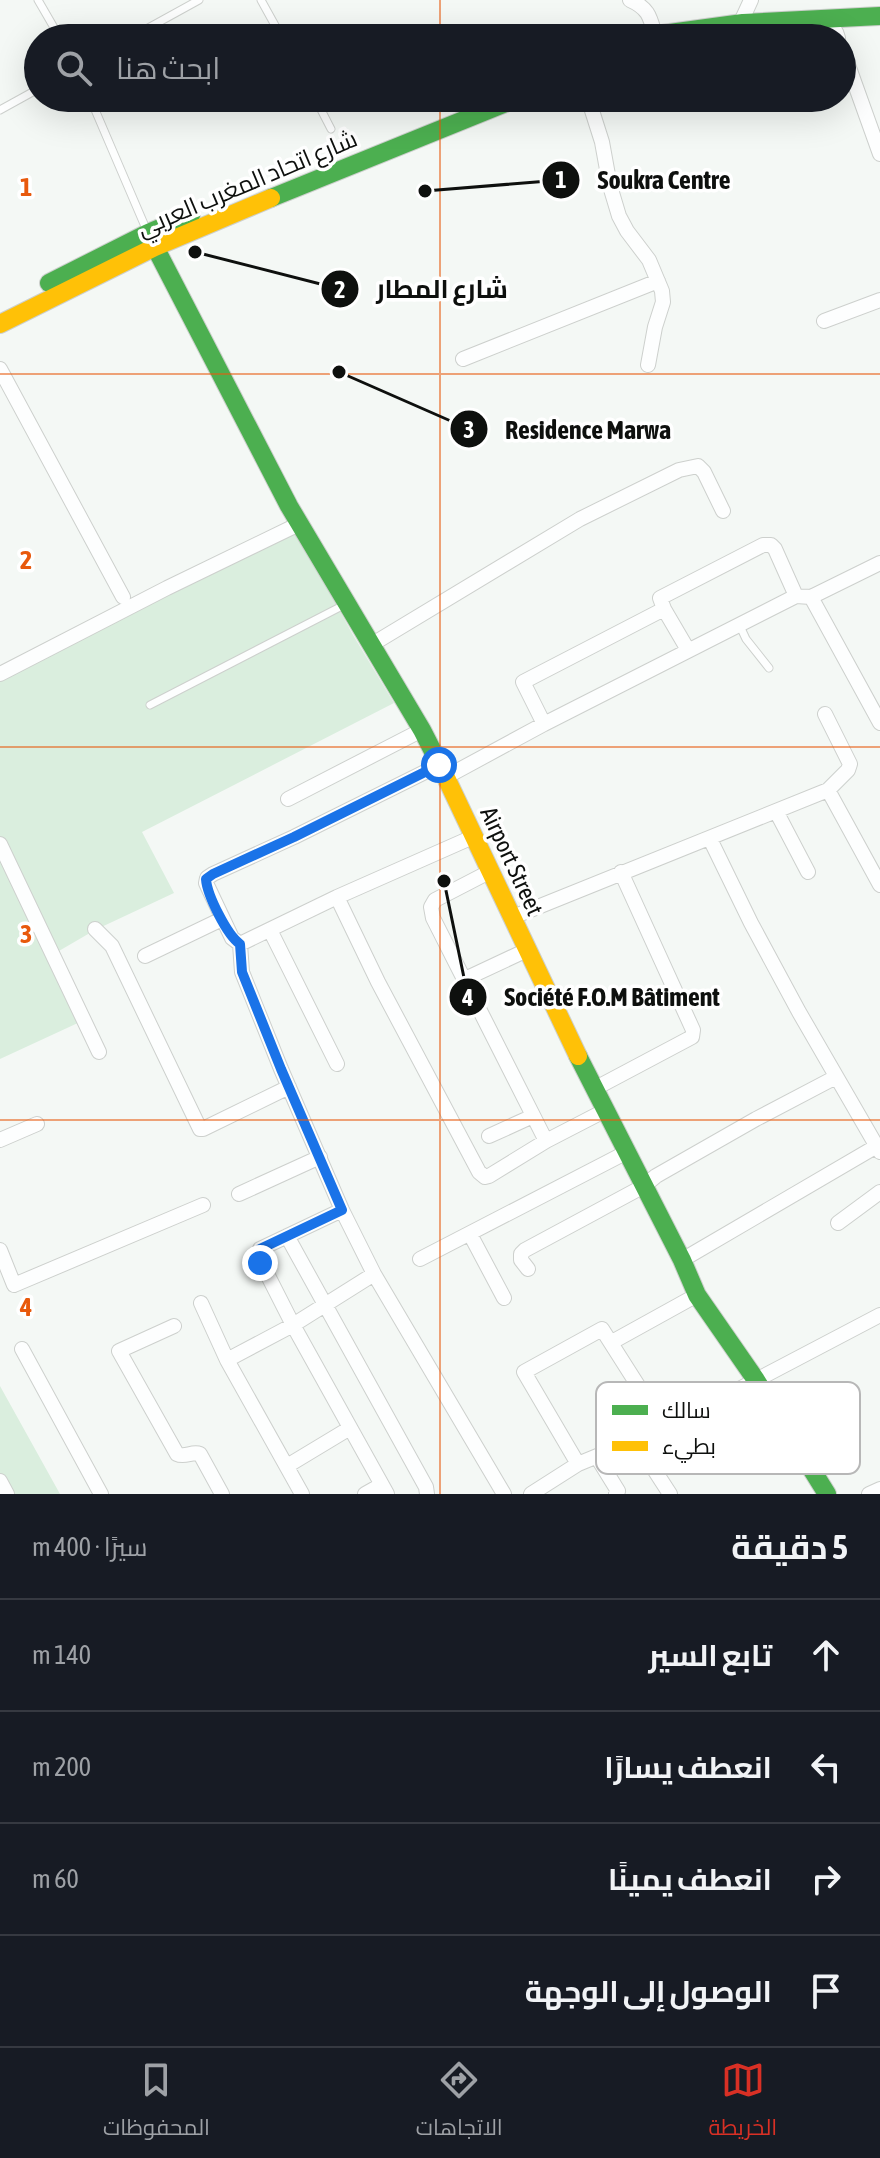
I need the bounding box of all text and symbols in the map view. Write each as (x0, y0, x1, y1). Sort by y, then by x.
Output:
search box (24, 24, 856, 112)
icon: search (52, 46, 96, 90)
text: ابحث هنا (116, 51, 220, 85)
street label: شارع اتحاد المغرب العربي (133, 124, 363, 247)
callout: Soukra Centre (541, 155, 746, 205)
text: Soukra Centre (597, 165, 731, 195)
text: 1 (555, 166, 567, 193)
text: 1 (20, 172, 32, 202)
callout: شارع المطار (320, 264, 524, 314)
text: شارع المطار (375, 274, 508, 306)
text: 2 (334, 276, 346, 303)
callout: Residence Marwa (449, 404, 687, 454)
text: Residence Marwa (505, 415, 671, 445)
text: 3 (463, 416, 475, 443)
text: 2 (20, 545, 32, 575)
route start (421, 747, 457, 783)
street label: Airport Street (475, 802, 549, 920)
text: 3 (20, 919, 32, 949)
callout: Société F.O.M Bâtiment (448, 972, 736, 1022)
text: Société F.O.M Bâtiment (504, 982, 720, 1012)
text: 4 (461, 984, 474, 1011)
route end (242, 1245, 278, 1281)
text: 4 (19, 1292, 32, 1322)
legend (596, 1382, 860, 1474)
text: سالك (662, 1397, 711, 1423)
text: بطيء (662, 1433, 716, 1463)
text: 5 دقيقة (731, 1527, 848, 1566)
text: سيرًا · 400 m (32, 1532, 148, 1562)
icon: ahead (804, 1633, 848, 1677)
text: تابع السير (649, 1638, 772, 1672)
text: 140 m (32, 1640, 91, 1670)
icon: left (804, 1745, 848, 1789)
text: انعطف يسارًا (604, 1750, 772, 1784)
text: 200 m (32, 1752, 91, 1782)
icon: right (804, 1857, 848, 1901)
text: انعطف يمينًا (608, 1862, 772, 1896)
text: 60 m (32, 1864, 79, 1894)
icon: arrive (804, 1969, 848, 2013)
text: الوصول إلى الوجهة (525, 1974, 772, 2008)
tab: المحفوظات (103, 2058, 210, 2148)
tab: الاتجاهات (416, 2058, 503, 2148)
tab: الخريطة (708, 2058, 777, 2148)

